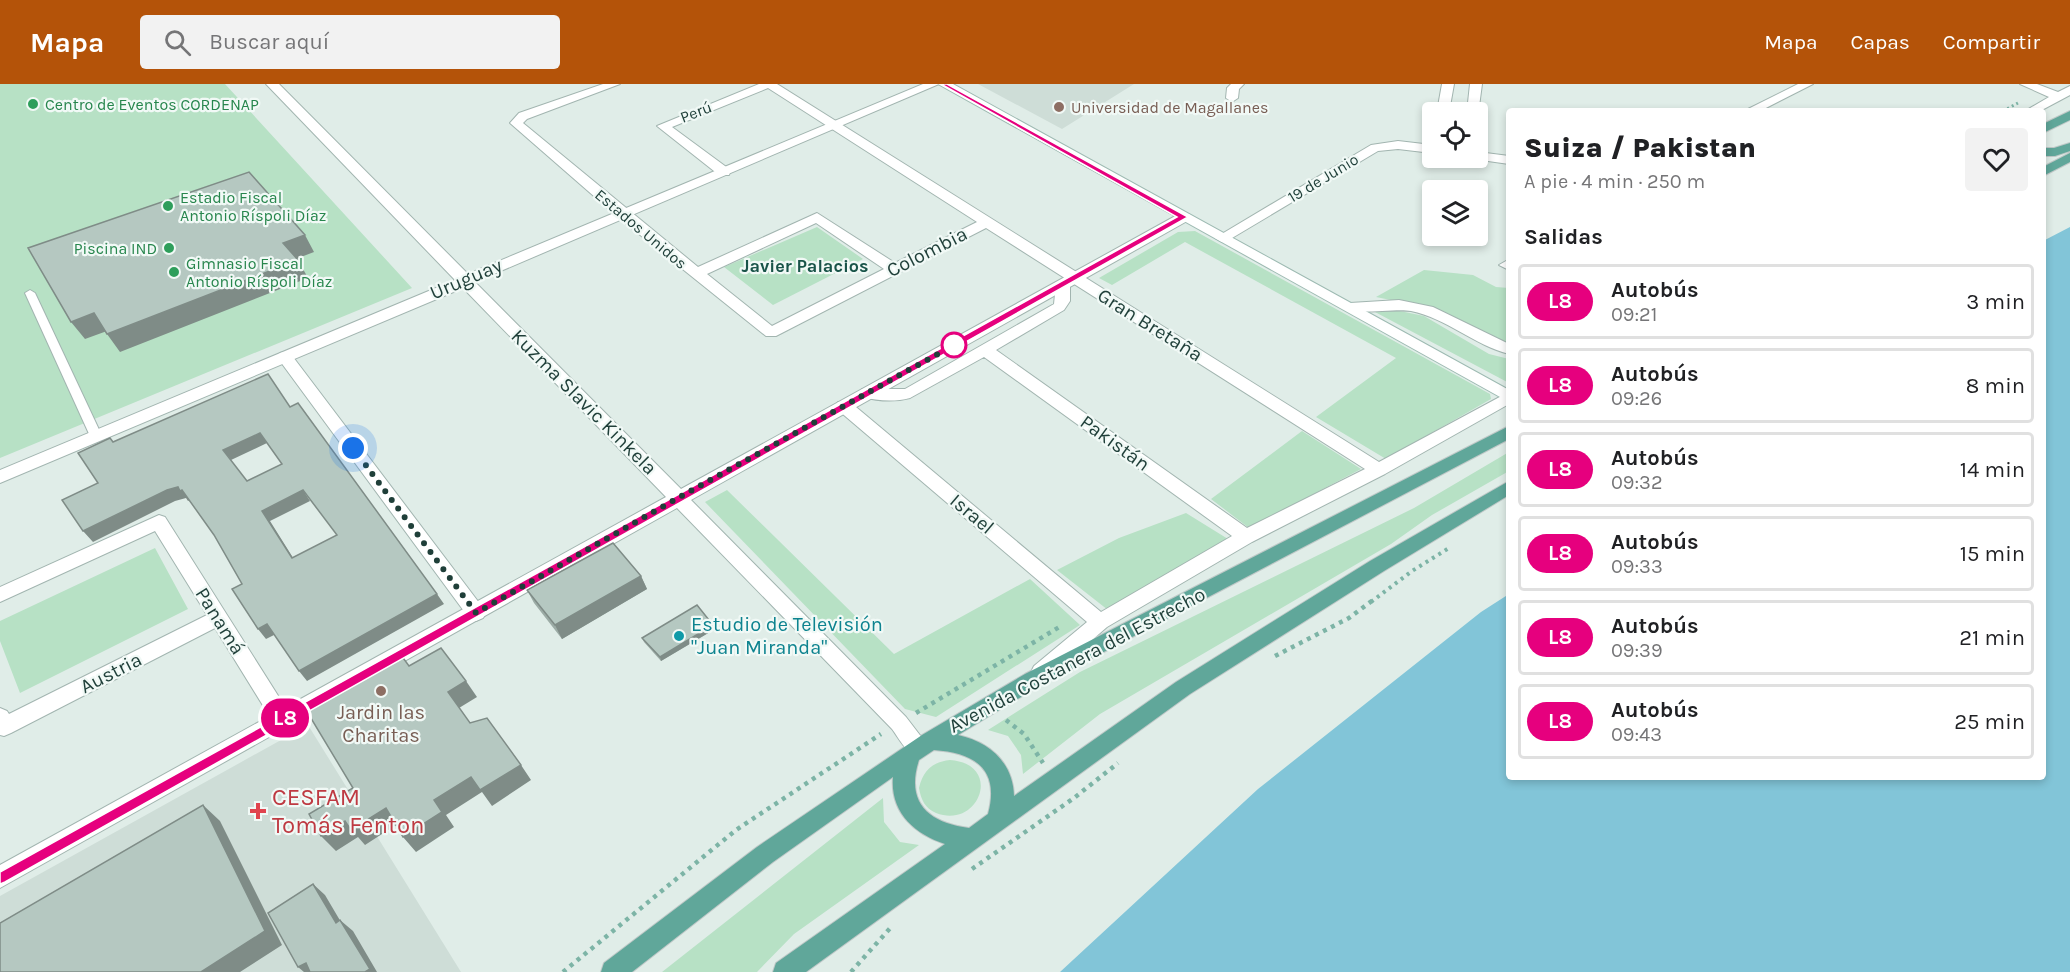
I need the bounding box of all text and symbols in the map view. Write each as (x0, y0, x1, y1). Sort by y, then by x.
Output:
search box (140, 15, 560, 69)
text: Mapa (30, 26, 104, 59)
icon: search (161, 26, 194, 59)
text: Buscar aquí (209, 29, 329, 55)
text: Mapa (1764, 30, 1818, 54)
text: Capas (1851, 30, 1910, 54)
text: Compartir (1943, 30, 2040, 54)
place label: Centro de Eventos CORDENAP (45, 95, 259, 114)
marker: Centro de Eventos CORDENAP (26, 97, 40, 111)
street label: Perú (677, 97, 715, 127)
place label: Universidad de Magallanes (1071, 98, 1268, 117)
marker: Universidad de Magallanes (1052, 100, 1066, 114)
map controls (1422, 102, 1488, 246)
button: locate (1422, 102, 1488, 168)
button: heart (1965, 128, 2028, 191)
text: Suiza / Pakistan (1524, 131, 1756, 164)
street label: 19 de Junio (1284, 149, 1362, 207)
text: A pie · 4 min · 250 m (1524, 170, 1705, 193)
button: layers (1422, 180, 1488, 246)
street label: Estados Unidos (591, 185, 691, 273)
place label: Estadio Fiscal Antonio Ríspoli Díaz (180, 188, 326, 225)
marker: Estadio Fiscal Antonio Ríspoli Díaz (161, 199, 175, 213)
street label: Colombia (883, 222, 971, 282)
text: Salidas (1524, 224, 1603, 250)
place label: Piscina IND (74, 239, 157, 258)
marker: Piscina IND (162, 241, 176, 255)
place label: Gimnasio Fiscal Antonio Ríspoli Díaz (186, 254, 332, 291)
street label: Uruguay (426, 254, 506, 304)
district label: Javier Palacios (741, 255, 869, 277)
marker: Gimnasio Fiscal Antonio Ríspoli Díaz (167, 265, 181, 279)
text: Autobús (1611, 277, 1699, 303)
street label: Gran Bretaña (1093, 284, 1207, 366)
text: L8 (1548, 289, 1572, 313)
text: 3 min (1966, 289, 2025, 315)
text: 09:21 (1611, 303, 1657, 326)
street label: Kuzma Slavic Kinkela (506, 324, 662, 480)
unlabelled marker (941, 332, 967, 358)
text: Autobús (1611, 361, 1699, 387)
text: L8 (1548, 373, 1572, 397)
text: 8 min (1966, 373, 2025, 399)
text: 09:26 (1611, 387, 1662, 410)
street label: Pakistán (1076, 410, 1154, 476)
your location (338, 433, 368, 463)
text: Autobús (1611, 445, 1699, 471)
text: L8 (1548, 457, 1572, 481)
text: 14 min (1960, 457, 2025, 483)
text: 09:32 (1611, 471, 1662, 494)
street label: Israel (945, 489, 999, 539)
text: Autobús (1611, 529, 1699, 555)
text: L8 (1548, 541, 1572, 565)
text: 15 min (1960, 541, 2025, 567)
text: 09:33 (1611, 555, 1663, 578)
street label: Avenida Costanera del Estrecho (945, 582, 1209, 738)
street label: Panamá (190, 583, 250, 659)
place label: Estudio de Televisión "Juan Miranda" (691, 613, 883, 659)
text: Autobús (1611, 613, 1699, 639)
text: L8 (1548, 625, 1572, 649)
text: 21 min (1959, 625, 2025, 651)
marker: Estudio de Televisión "Juan Miranda" (672, 629, 686, 643)
text: 09:39 (1611, 639, 1663, 662)
street label: Austria (76, 648, 146, 698)
marker: Jardin las Charitas (374, 684, 388, 698)
text: Autobús (1611, 697, 1699, 723)
line badge: L8 (258, 698, 312, 738)
place label: Jardin las Charitas (337, 701, 425, 747)
text: L8 (273, 706, 297, 730)
text: L8 (1548, 709, 1572, 733)
text: 25 min (1954, 709, 2025, 735)
text: 09:43 (1611, 723, 1662, 746)
place label: CESFAM Tomás Fenton (272, 783, 425, 839)
marker: CESFAM Tomás Fenton (249, 802, 267, 820)

